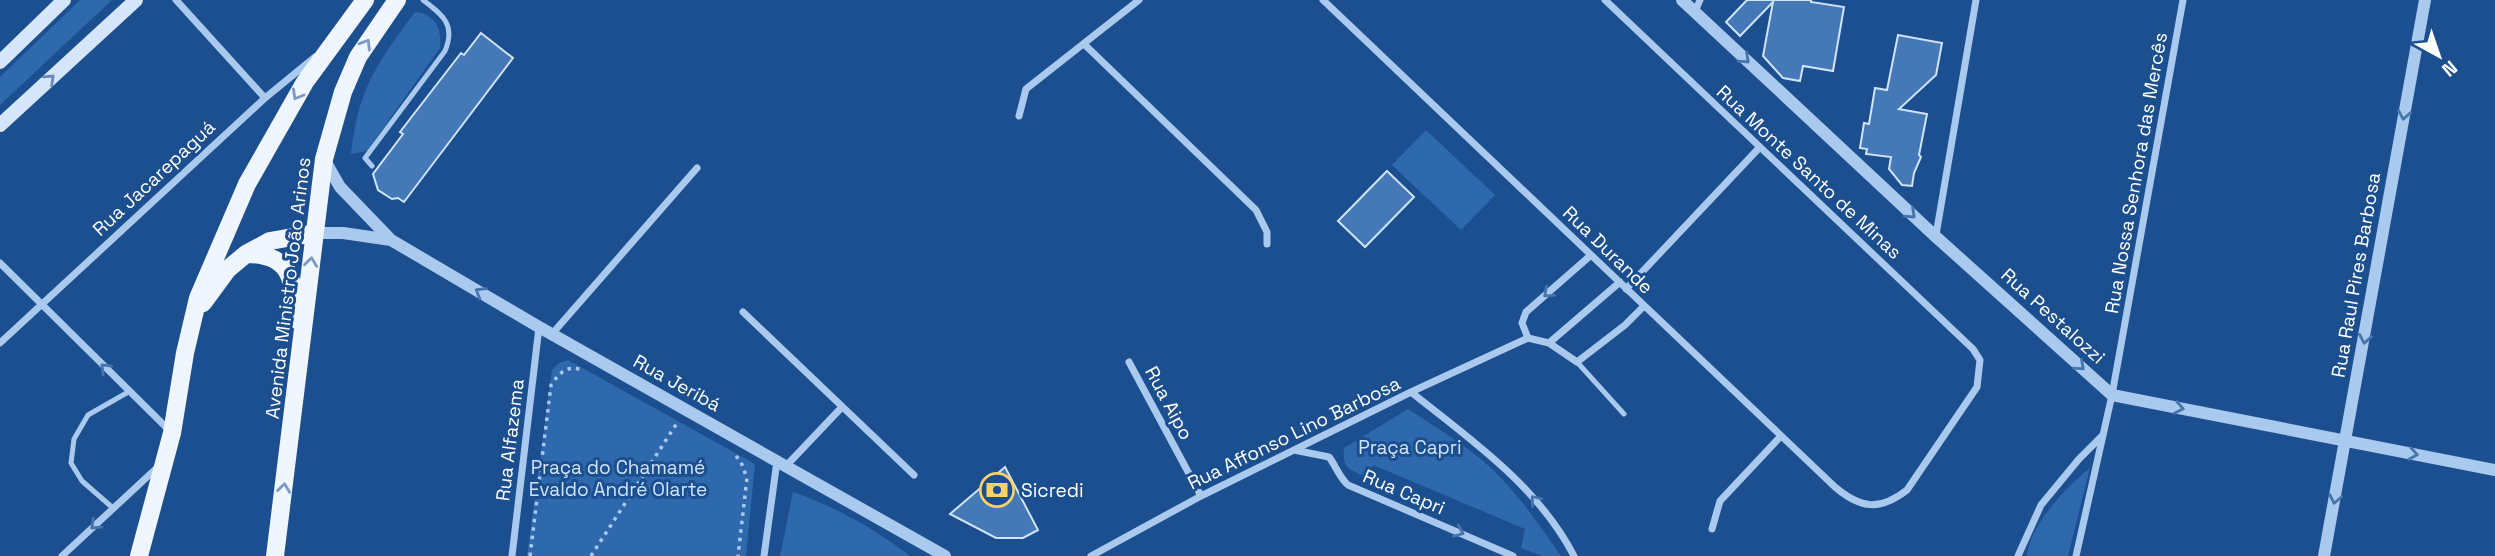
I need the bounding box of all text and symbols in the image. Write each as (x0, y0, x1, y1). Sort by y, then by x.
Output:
north arrow (2404, 21, 2474, 91)
street label: Rua Nossa Senhora das Mercês (2099, 30, 2173, 316)
one-way arrow (358, 38, 371, 51)
one-way arrow (1737, 50, 1750, 63)
text: N (2437, 55, 2463, 82)
one-way arrow (42, 75, 55, 87)
street label: Rua Monte Santo de Minas (1711, 79, 1907, 265)
one-way arrow (292, 88, 305, 101)
one-way arrow (2397, 110, 2412, 121)
street label: Rua Jacarepaguá (87, 115, 221, 241)
street label: Avenida Ministro João Arinos (260, 156, 316, 420)
street label: Rua Raul Pires Barbosa (2326, 170, 2386, 379)
street label: Rua Durande (1557, 201, 1659, 299)
one-way arrow (1903, 205, 1916, 218)
one-way arrow (304, 257, 319, 268)
street label: Rua Pestalozzi (1996, 263, 2110, 369)
one-way arrow (1543, 285, 1556, 297)
one-way arrow (475, 288, 488, 301)
one-way arrow (2358, 333, 2373, 345)
street label: Rua Jeribá (629, 349, 725, 417)
one-way arrow (2072, 358, 2085, 370)
street label: Rua Aipo (1139, 362, 1199, 444)
one-way arrow (101, 363, 114, 376)
street label: Rua Affonso Lino Barbosa (1184, 371, 1405, 495)
street label: Rua Alfazema (490, 377, 530, 503)
one-way arrow (2173, 400, 2185, 415)
park label: Praça Capri (1358, 435, 1462, 460)
one-way arrow (2407, 446, 2419, 461)
park label: Praça do Chamamé Evaldo André Olarte (529, 455, 707, 502)
street label: Rua Capri (1359, 464, 1449, 520)
bank icon: Sicredi (978, 471, 1016, 509)
place label: Sicredi (1021, 478, 1084, 503)
one-way arrow (276, 482, 291, 494)
one-way arrow (2328, 493, 2343, 505)
one-way arrow (1531, 496, 1543, 509)
one-way arrow (90, 517, 103, 529)
one-way arrow (1452, 524, 1464, 538)

